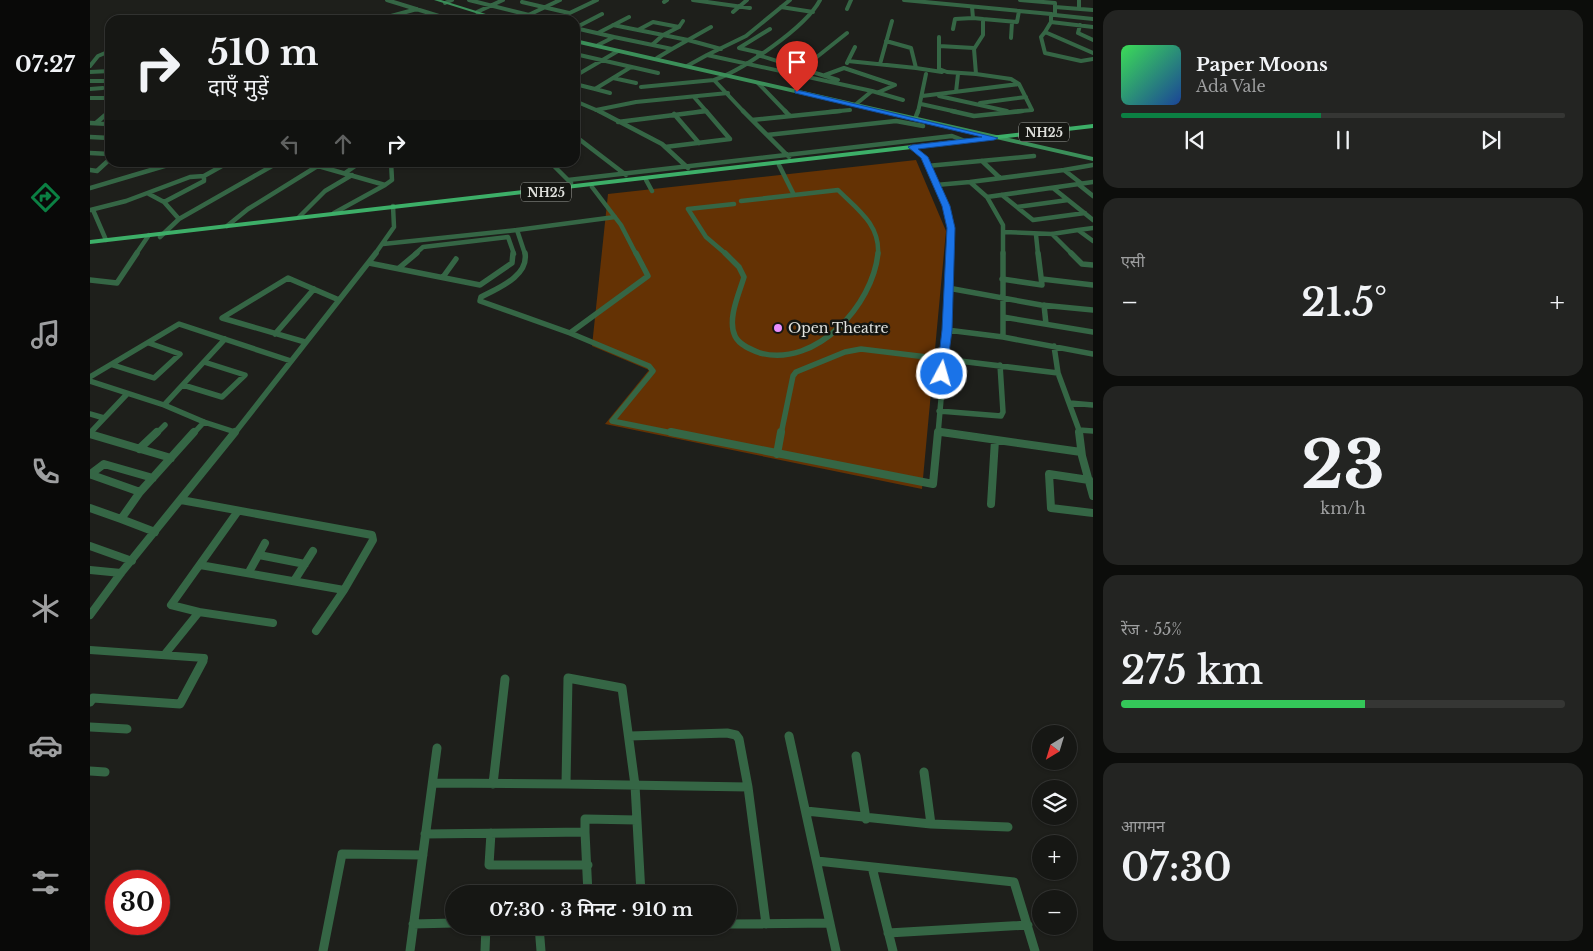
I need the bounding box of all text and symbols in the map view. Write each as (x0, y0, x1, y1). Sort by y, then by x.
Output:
text: 510 m (208, 31, 319, 74)
icon: right (125, 35, 190, 100)
pin (776, 41, 818, 92)
icon: arrive (783, 48, 811, 76)
text: 07:27 (15, 51, 75, 78)
text: Paper Moons (1196, 53, 1328, 76)
text: दाएँ मुड़ें (208, 74, 269, 101)
text: Ada Vale (1196, 76, 1266, 96)
road number: NH25 (1019, 122, 1069, 142)
icon: previous (1181, 126, 1209, 154)
icon: pause (1329, 126, 1357, 154)
icon: next (1477, 126, 1505, 154)
icon: left (276, 130, 304, 158)
icon: ahead (329, 130, 357, 158)
icon: right (382, 130, 410, 158)
icon: directions (28, 180, 63, 215)
road number: NH25 (521, 182, 571, 202)
text: एसी (1121, 251, 1145, 271)
text: 21.5° (1301, 279, 1387, 326)
text: − (1121, 285, 1139, 320)
text: + (1550, 285, 1565, 320)
icon: music (28, 317, 63, 352)
place label: Open Theatre (788, 319, 889, 337)
marker: Open Theatre (772, 322, 784, 334)
position arrow (915, 347, 967, 399)
text: 23 (1301, 425, 1385, 506)
icon: phone (28, 454, 63, 489)
text: km/h (1320, 498, 1366, 518)
icon: climate (28, 591, 63, 626)
text: रेंज · 55% (1121, 619, 1182, 639)
text: 275 km (1121, 647, 1263, 694)
north arrow (1032, 725, 1078, 770)
map controls (1032, 725, 1077, 935)
icon: car (28, 728, 63, 763)
button: layers (1032, 780, 1077, 825)
text: आगमन (1121, 816, 1165, 836)
button: + (1032, 835, 1077, 880)
text: 07:30 (1121, 844, 1232, 891)
icon: filters (28, 865, 63, 900)
speed limit sign: 30 (105, 870, 170, 935)
button: − (1032, 890, 1077, 935)
text: 07:30 · 3 मिनट · 910 m (489, 898, 693, 921)

